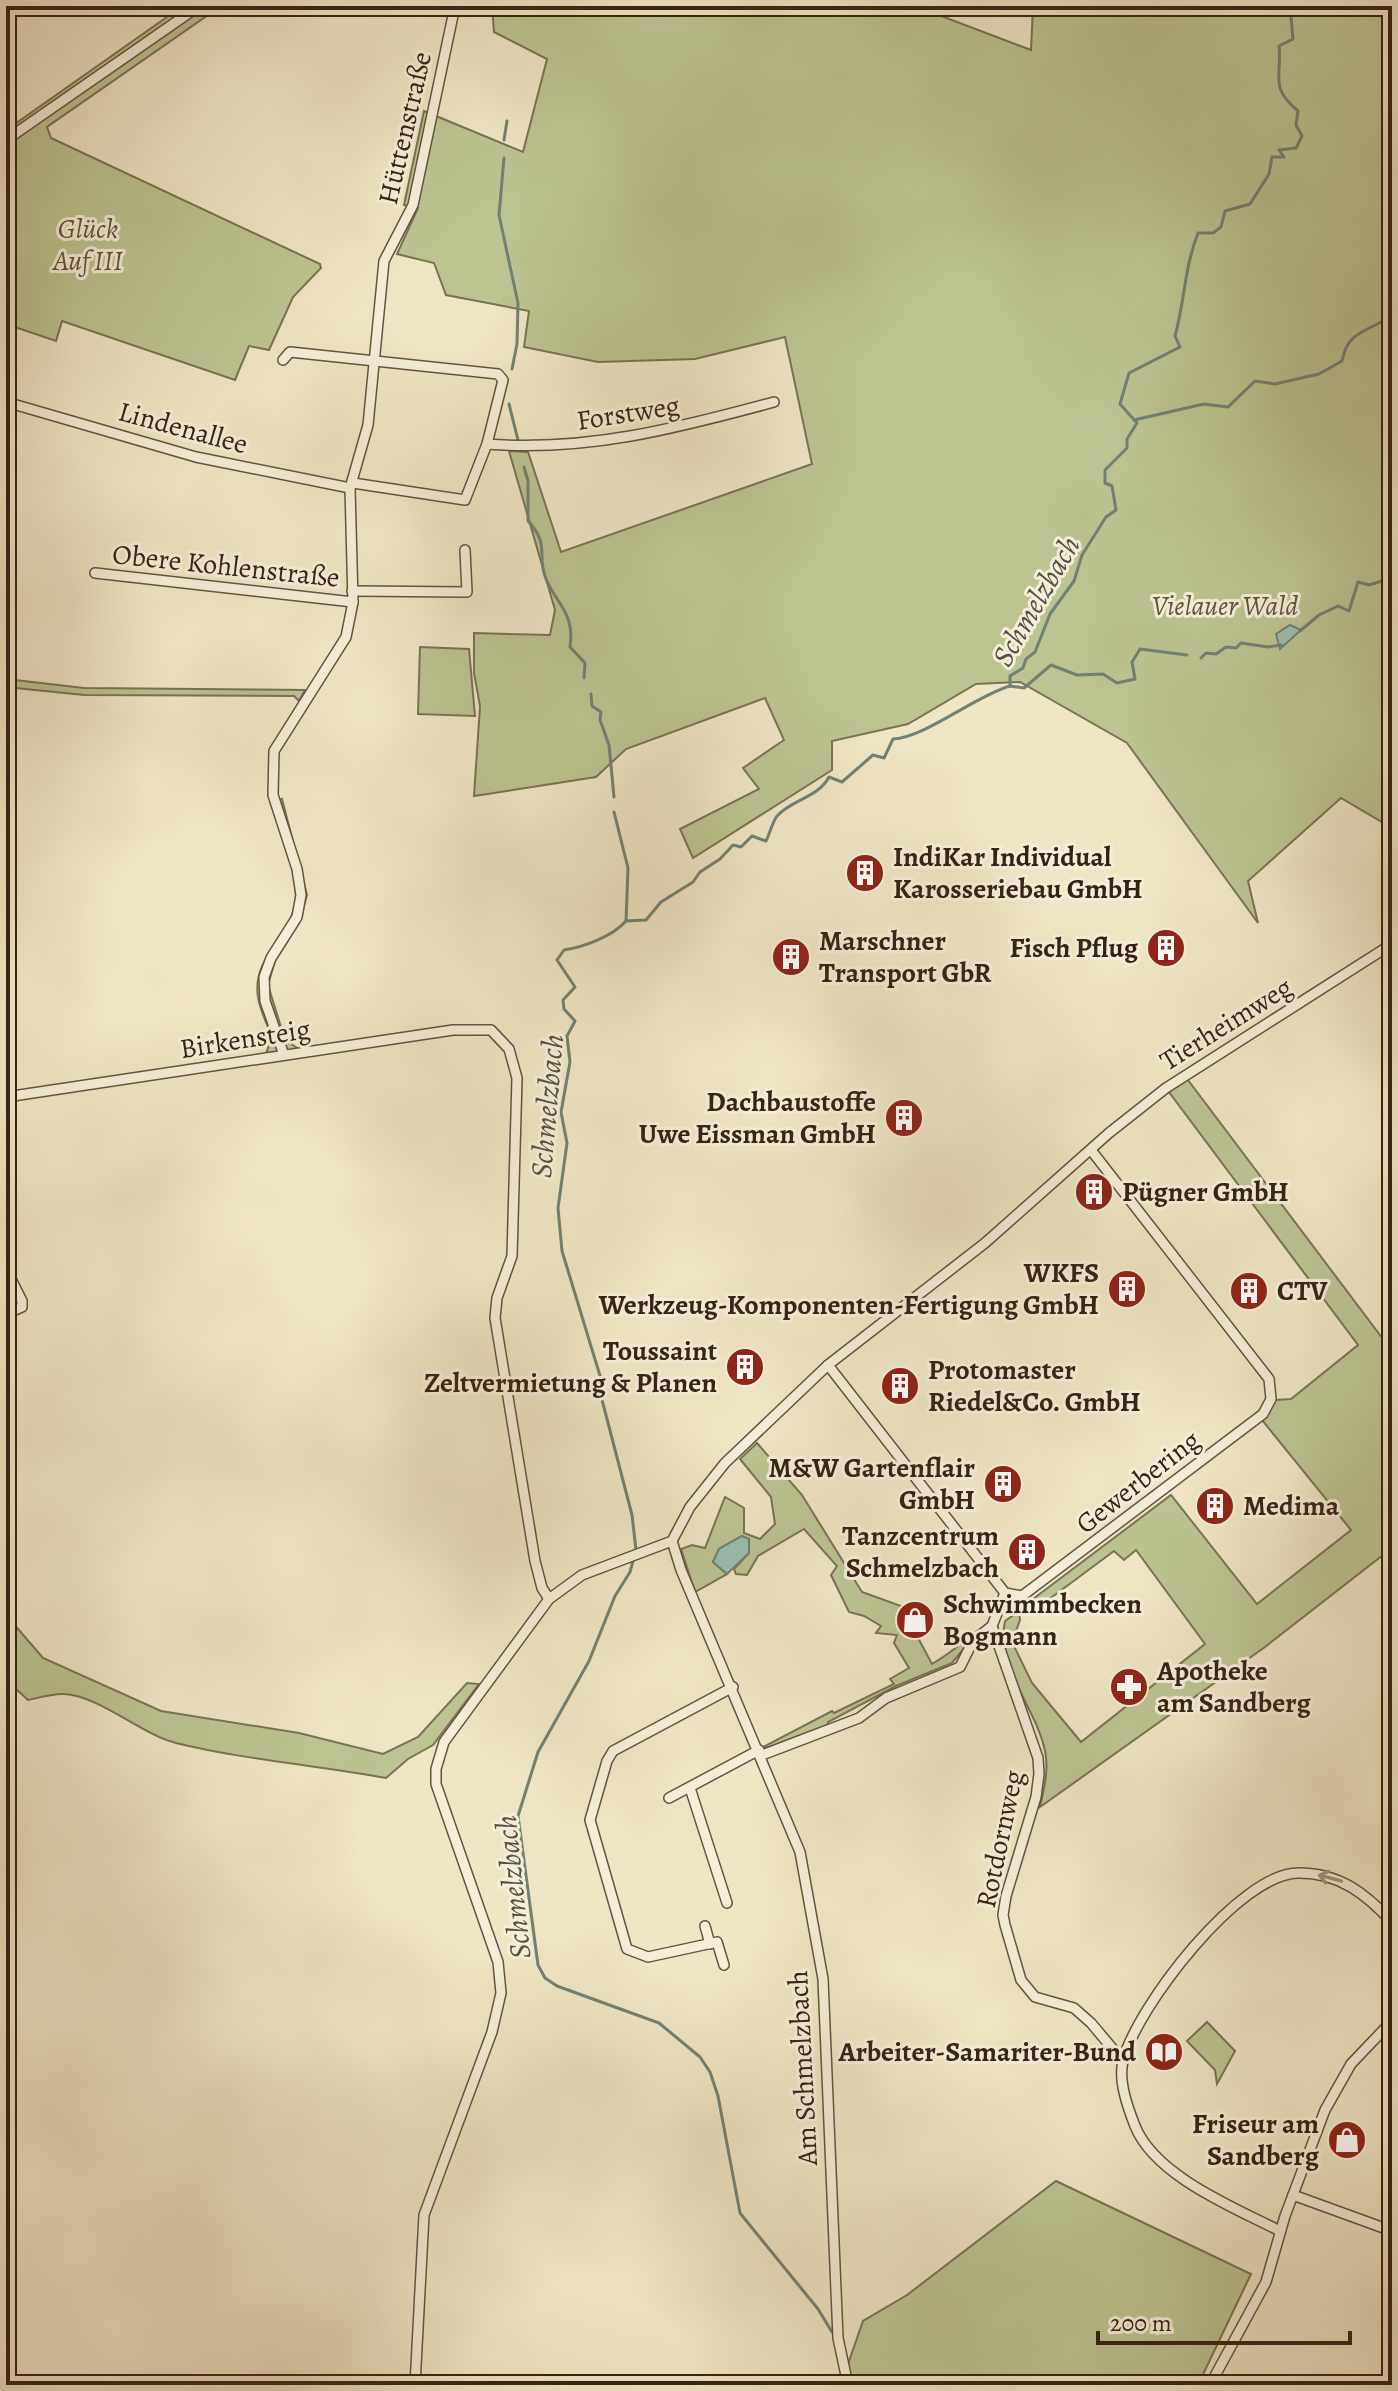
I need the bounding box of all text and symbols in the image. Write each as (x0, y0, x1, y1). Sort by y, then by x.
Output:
street label: Hüttenstraße (369, 48, 441, 208)
park label: Glück Auf III (51, 210, 123, 280)
street label: Forstweg (574, 386, 682, 440)
street label: Lindenallee (114, 393, 252, 463)
water label: Schmelzbach (983, 528, 1089, 674)
street label: Obere Kohlenstraße (111, 535, 341, 597)
park label: Vielauer Wald (1152, 587, 1298, 625)
place label: IndiKar Individual Karosseriebau GmbH (893, 838, 1143, 908)
building icon: IndiKar Individual Karosseriebau GmbH (844, 852, 886, 894)
place label: Marschner Transport GbR (819, 922, 991, 992)
building icon: Fisch Pflug (1145, 927, 1187, 969)
place label: Fisch Pflug (1009, 929, 1139, 967)
building icon: Marschner Transport GbR (770, 936, 812, 978)
street label: Tierheimweg (1153, 968, 1299, 1080)
street label: Birkensteig (177, 1010, 313, 1068)
water label: Schmelzbach (521, 1032, 573, 1180)
place label: Dachbaustoffe Uwe Eissman GmbH (639, 1083, 876, 1153)
building icon: Dachbaustoffe Uwe Eissman GmbH (883, 1097, 925, 1139)
building icon: Pügner GmbH (1073, 1171, 1115, 1213)
place label: Pügner GmbH (1122, 1173, 1289, 1211)
place label: WKFS Werkzeug-Komponenten-Fertigung GmbH (598, 1254, 1099, 1324)
building icon: WKFS Werkzeug-Komponenten-Fertigung GmbH (1106, 1268, 1148, 1310)
building icon: CTV (1228, 1270, 1270, 1312)
place label: CTV (1277, 1272, 1328, 1310)
place label: Toussaint Zeltvermietung & Planen (424, 1332, 717, 1402)
building icon: Toussaint Zeltvermietung & Planen (724, 1346, 766, 1388)
place label: Protomaster Riedel&Co. GmbH (928, 1351, 1141, 1421)
building icon: Protomaster Riedel&Co. GmbH (879, 1365, 921, 1407)
street label: Gewerbering (1068, 1421, 1208, 1543)
place label: M&W Gartenflair GmbH (768, 1449, 975, 1519)
building icon: M&W Gartenflair GmbH (982, 1463, 1024, 1505)
building icon: Medima (1194, 1485, 1236, 1527)
place label: Medima (1243, 1487, 1340, 1525)
place label: Tanzcentrum Schmelzbach (842, 1517, 999, 1587)
building icon: Tanzcentrum Schmelzbach (1006, 1531, 1048, 1573)
place label: Schwimmbecken Bogmann (943, 1585, 1142, 1655)
shop icon: Schwimmbecken Bogmann (894, 1599, 936, 1641)
place label: Apotheke am Sandberg (1156, 1652, 1312, 1722)
pharmacy icon: Apotheke am Sandberg (1108, 1666, 1150, 1708)
street label: Rotdornweg (967, 1767, 1033, 1911)
water label: Schmelzbach (486, 1813, 540, 1961)
one-way arrow (1318, 1870, 1344, 1885)
street label: Am Schmelzbach (779, 1969, 827, 2168)
library icon: Arbeiter-Samariter-Bund (1143, 2031, 1185, 2073)
place label: Arbeiter-Samariter-Bund (837, 2033, 1137, 2071)
place label: Friseur am Sandberg (1192, 2105, 1320, 2175)
shop icon: Friseur am Sandberg (1326, 2119, 1368, 2161)
scale bar (1098, 2295, 1350, 2345)
text: 200 m (1110, 2307, 1172, 2339)

